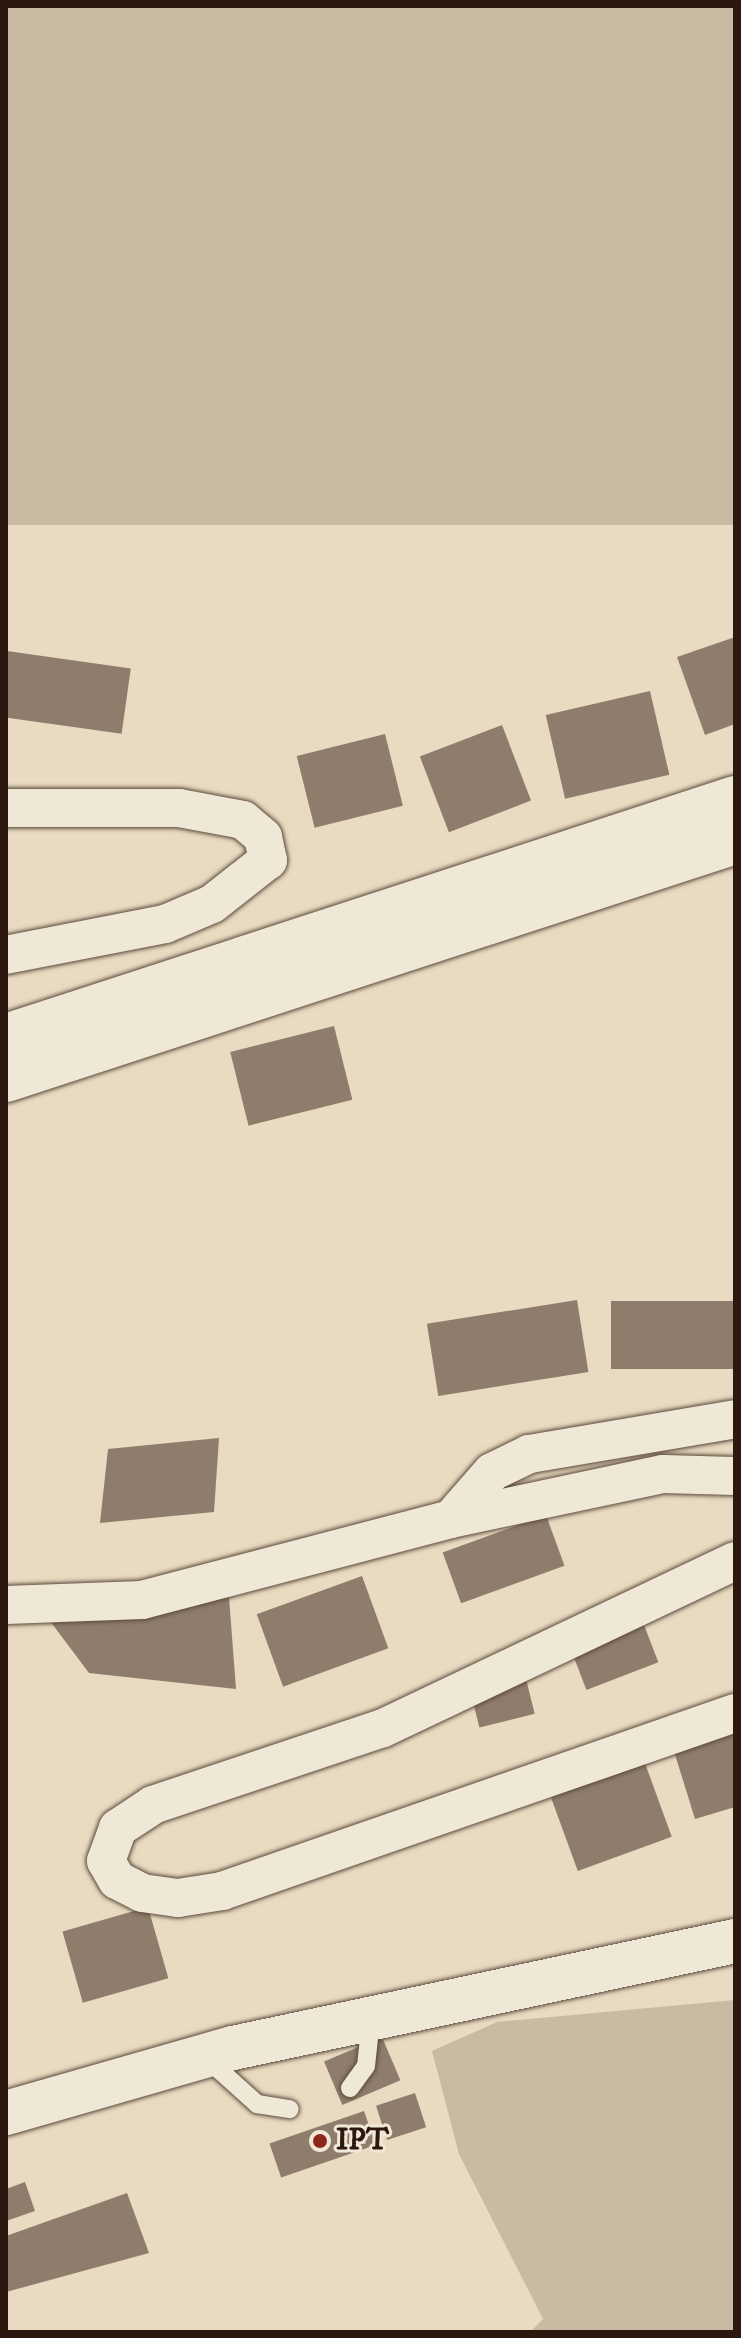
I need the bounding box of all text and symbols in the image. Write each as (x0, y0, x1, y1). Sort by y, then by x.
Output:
place label: IPT (336, 2123, 389, 2159)
marker: IPT (311, 2132, 329, 2150)

